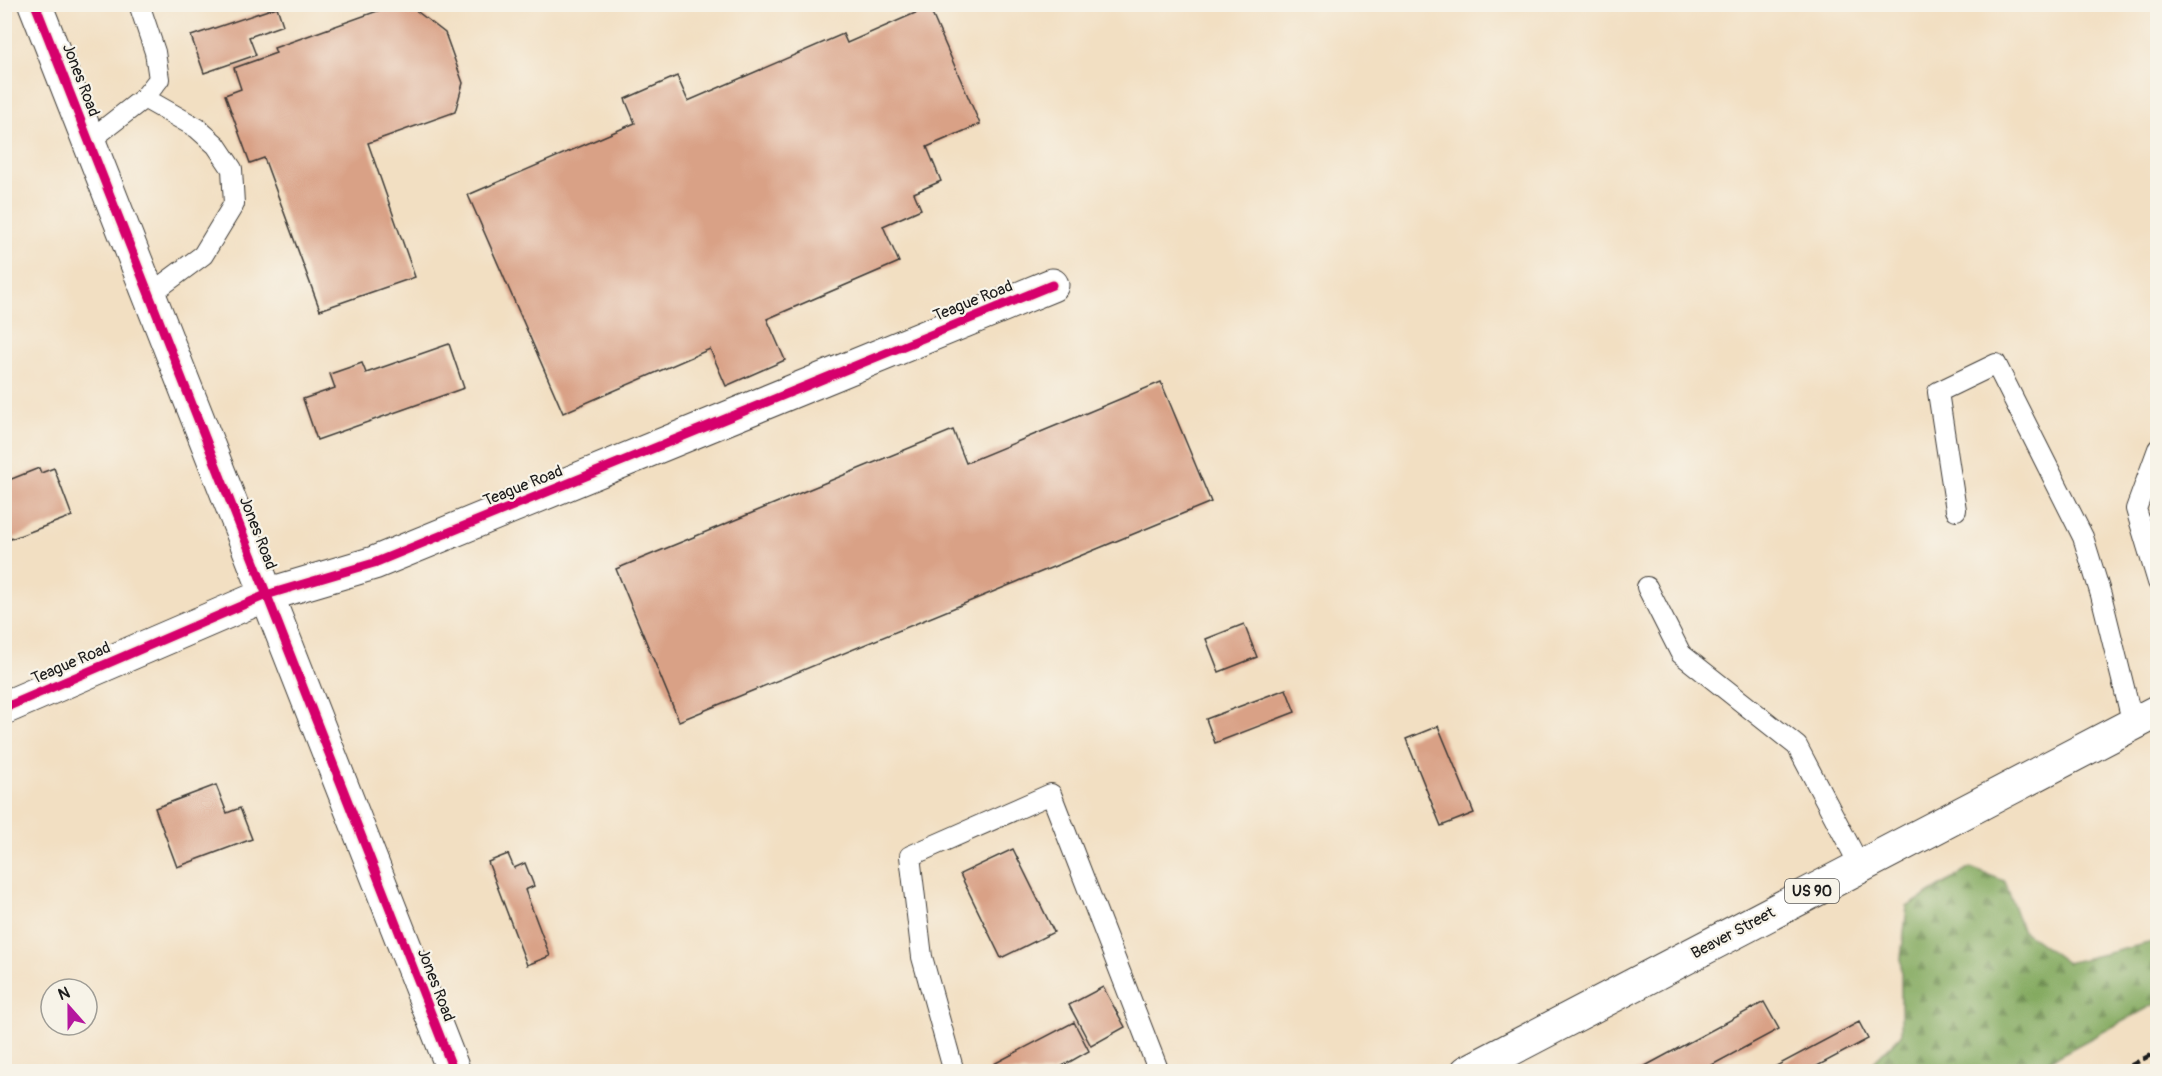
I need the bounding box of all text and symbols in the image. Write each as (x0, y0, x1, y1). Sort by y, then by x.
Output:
street label: Jones Road (58, 41, 104, 119)
street label: Teague Road (930, 276, 1016, 326)
street label: Teague Road (480, 461, 566, 511)
street label: Jones Road (235, 494, 281, 572)
street label: Teague Road (29, 637, 113, 689)
road number: US 90 (1785, 879, 1839, 903)
street label: Beaver Street (1688, 902, 1779, 963)
street label: Jones Road (413, 946, 459, 1024)
north arrow (39, 977, 99, 1037)
text: N (55, 983, 73, 1005)

